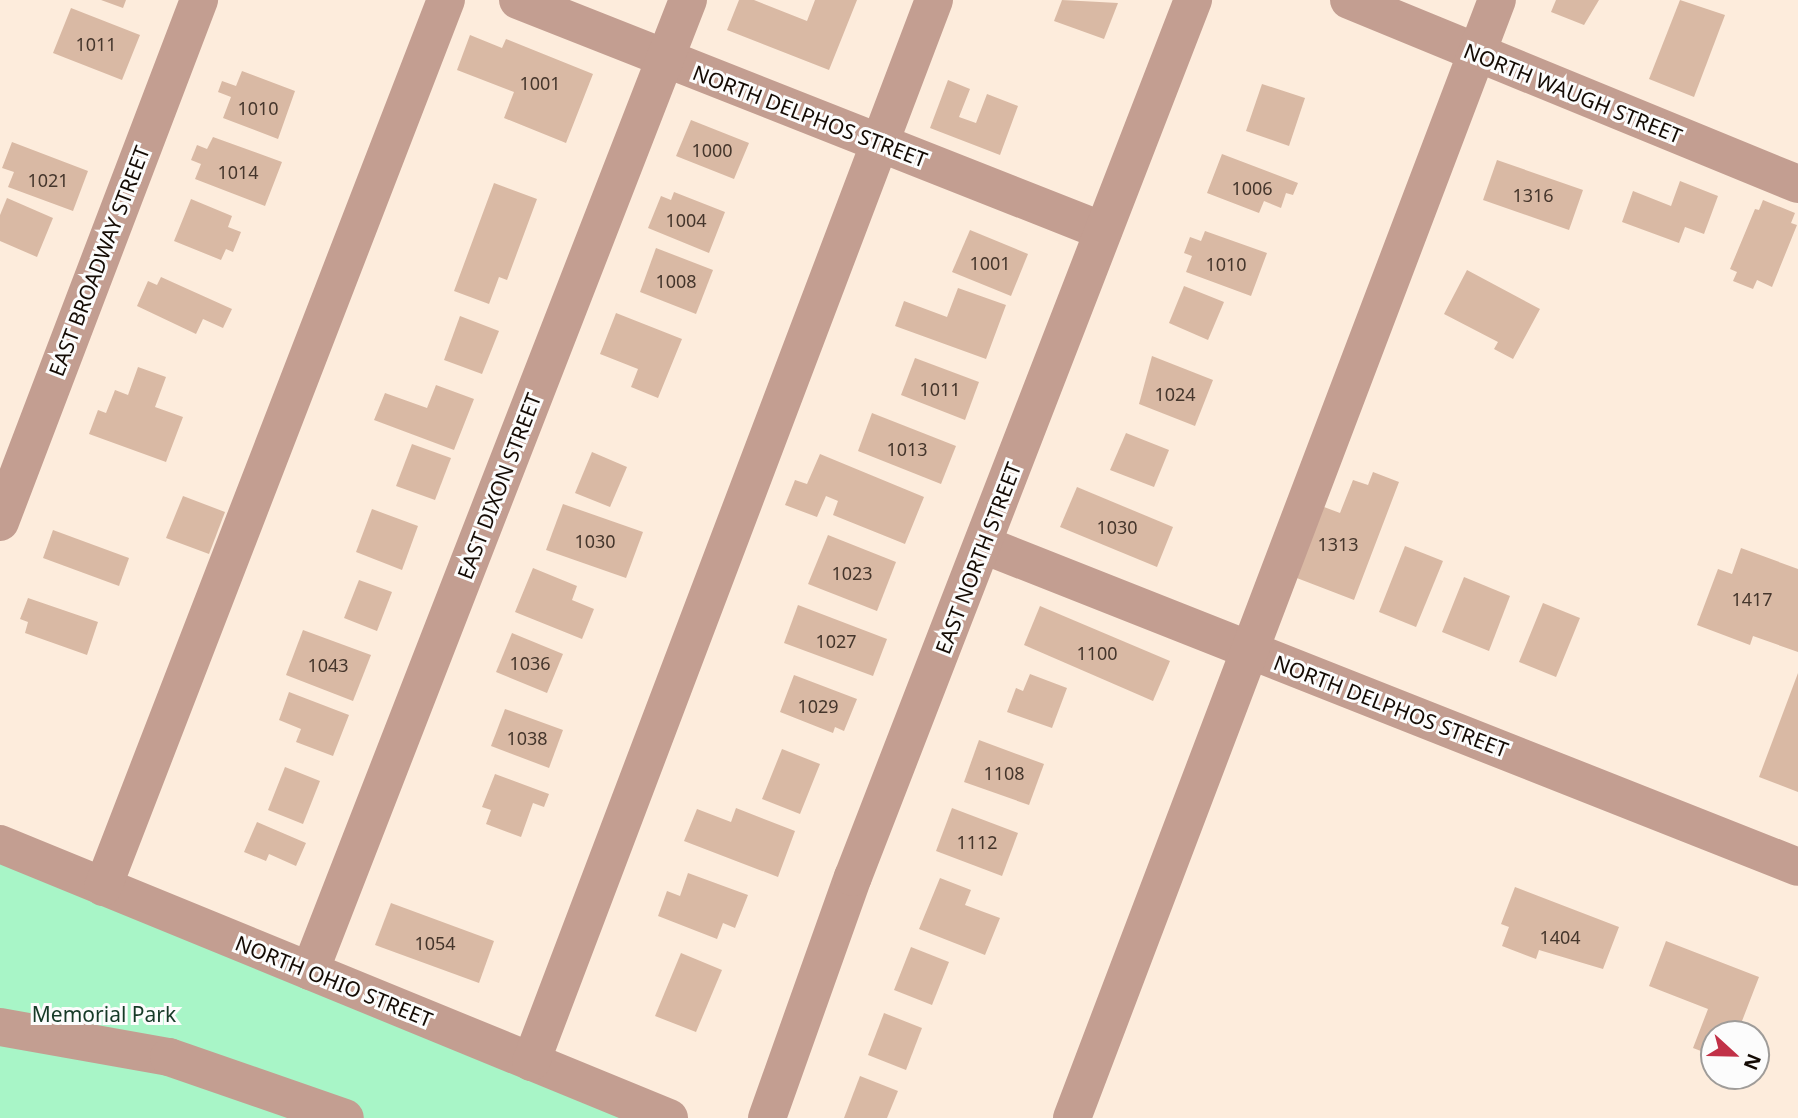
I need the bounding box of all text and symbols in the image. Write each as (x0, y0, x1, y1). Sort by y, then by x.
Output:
house number: 1011 (75, 33, 117, 55)
street label: NORTH WAUGH STREET (1460, 38, 1686, 148)
street label: NORTH DELPHOS STREET (689, 60, 931, 172)
house number: 1001 (519, 72, 561, 94)
house number: 1010 (237, 97, 279, 119)
house number: 1000 (691, 139, 733, 161)
street label: EAST BROADWAY STREET (43, 142, 155, 380)
house number: 1014 (217, 161, 259, 183)
house number: 1021 (27, 169, 69, 191)
house number: 1006 (1231, 177, 1273, 199)
house number: 1316 (1512, 184, 1554, 206)
house number: 1004 (665, 209, 707, 231)
house number: 1001 (969, 252, 1011, 274)
house number: 1010 (1205, 253, 1247, 275)
house number: 1008 (655, 270, 697, 292)
house number: 1011 (919, 378, 961, 400)
house number: 1024 (1154, 383, 1196, 405)
street label: EAST DIXON STREET (452, 389, 546, 583)
house number: 1013 (886, 438, 928, 460)
street label: EAST NORTH STREET (930, 459, 1026, 657)
house number: 1030 (1096, 516, 1138, 538)
house number: 1030 (574, 530, 616, 552)
house number: 1313 (1317, 533, 1359, 555)
house number: 1023 (831, 562, 873, 584)
house number: 1417 (1731, 588, 1773, 610)
house number: 1027 (815, 630, 857, 652)
house number: 1100 (1076, 642, 1118, 664)
street label: NORTH DELPHOS STREET (1270, 650, 1512, 762)
house number: 1036 (509, 652, 551, 674)
house number: 1043 (307, 654, 349, 676)
house number: 1029 (797, 695, 839, 717)
house number: 1038 (506, 727, 548, 749)
house number: 1108 (983, 762, 1025, 784)
house number: 1112 (956, 831, 998, 853)
house number: 1404 (1539, 926, 1581, 948)
street label: NORTH OHIO STREET (232, 930, 436, 1032)
house number: 1054 (414, 932, 456, 954)
park label: Memorial Park (32, 1001, 176, 1027)
north arrow (1700, 1020, 1770, 1090)
text: N (1738, 1050, 1768, 1074)

